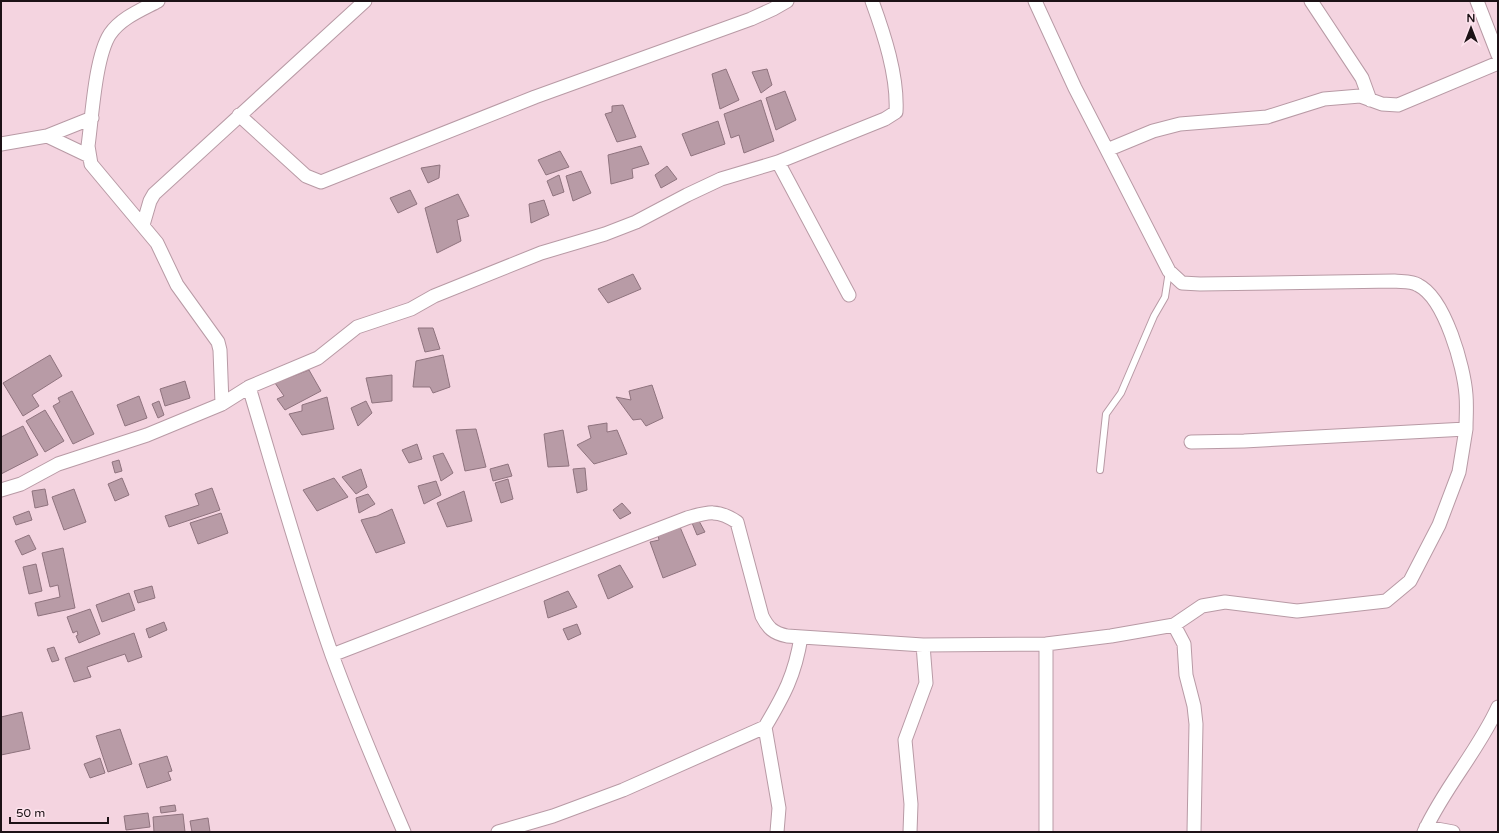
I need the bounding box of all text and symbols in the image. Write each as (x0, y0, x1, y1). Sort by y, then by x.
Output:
north arrow (1451, 8, 1491, 48)
text: N (1467, 12, 1475, 25)
scale bar (10, 799, 108, 825)
text: 50 m (16, 806, 45, 820)

